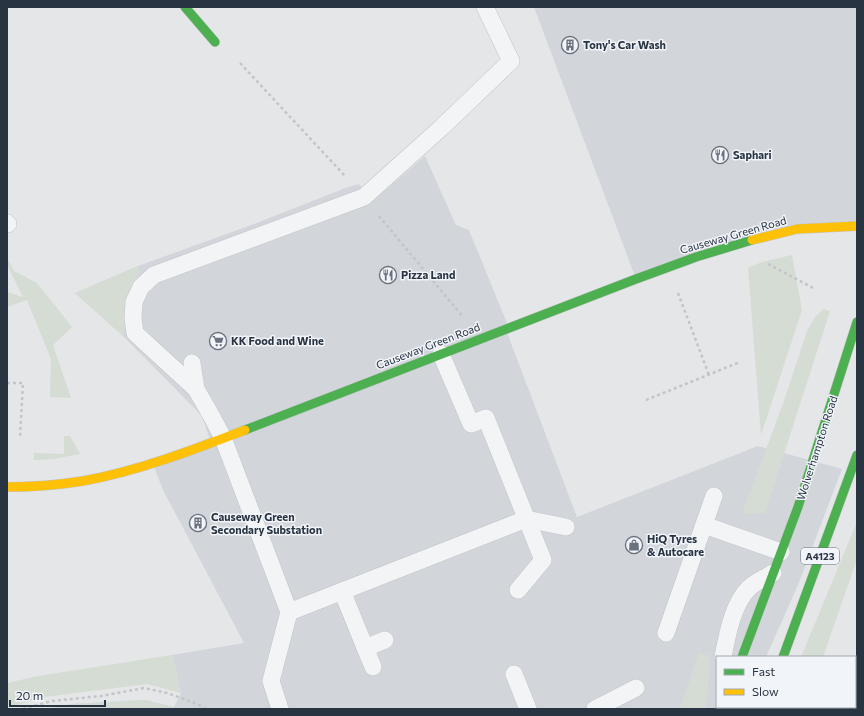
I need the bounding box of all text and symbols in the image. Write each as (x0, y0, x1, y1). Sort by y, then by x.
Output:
building icon: Tony's Car Wash (560, 35, 580, 55)
place label: Tony's Car Wash (583, 38, 666, 51)
restaurant icon: Saphari (710, 145, 730, 165)
place label: Saphari (733, 148, 772, 161)
street label: Causeway Green Road (678, 213, 788, 256)
restaurant icon: Pizza Land (378, 265, 398, 285)
place label: Pizza Land (401, 268, 455, 281)
street label: Causeway Green Road (374, 320, 482, 371)
supermarket icon: KK Food and Wine (208, 331, 228, 351)
place label: KK Food and Wine (231, 334, 324, 347)
street label: Wolverhampton Road (794, 394, 839, 502)
place label: Causeway Green Secondary Substation (211, 510, 322, 536)
building icon: Causeway Green Secondary Substation (188, 513, 208, 533)
place label: HiQ Tyres & Autocare (647, 532, 704, 558)
shop icon: HiQ Tyres & Autocare (624, 535, 644, 555)
road number: A4123 (801, 548, 839, 564)
legend (716, 656, 856, 708)
text: Fast (752, 664, 775, 678)
scale bar (10, 682, 105, 708)
text: Slow (752, 684, 779, 698)
text: 20 m (16, 688, 43, 702)

